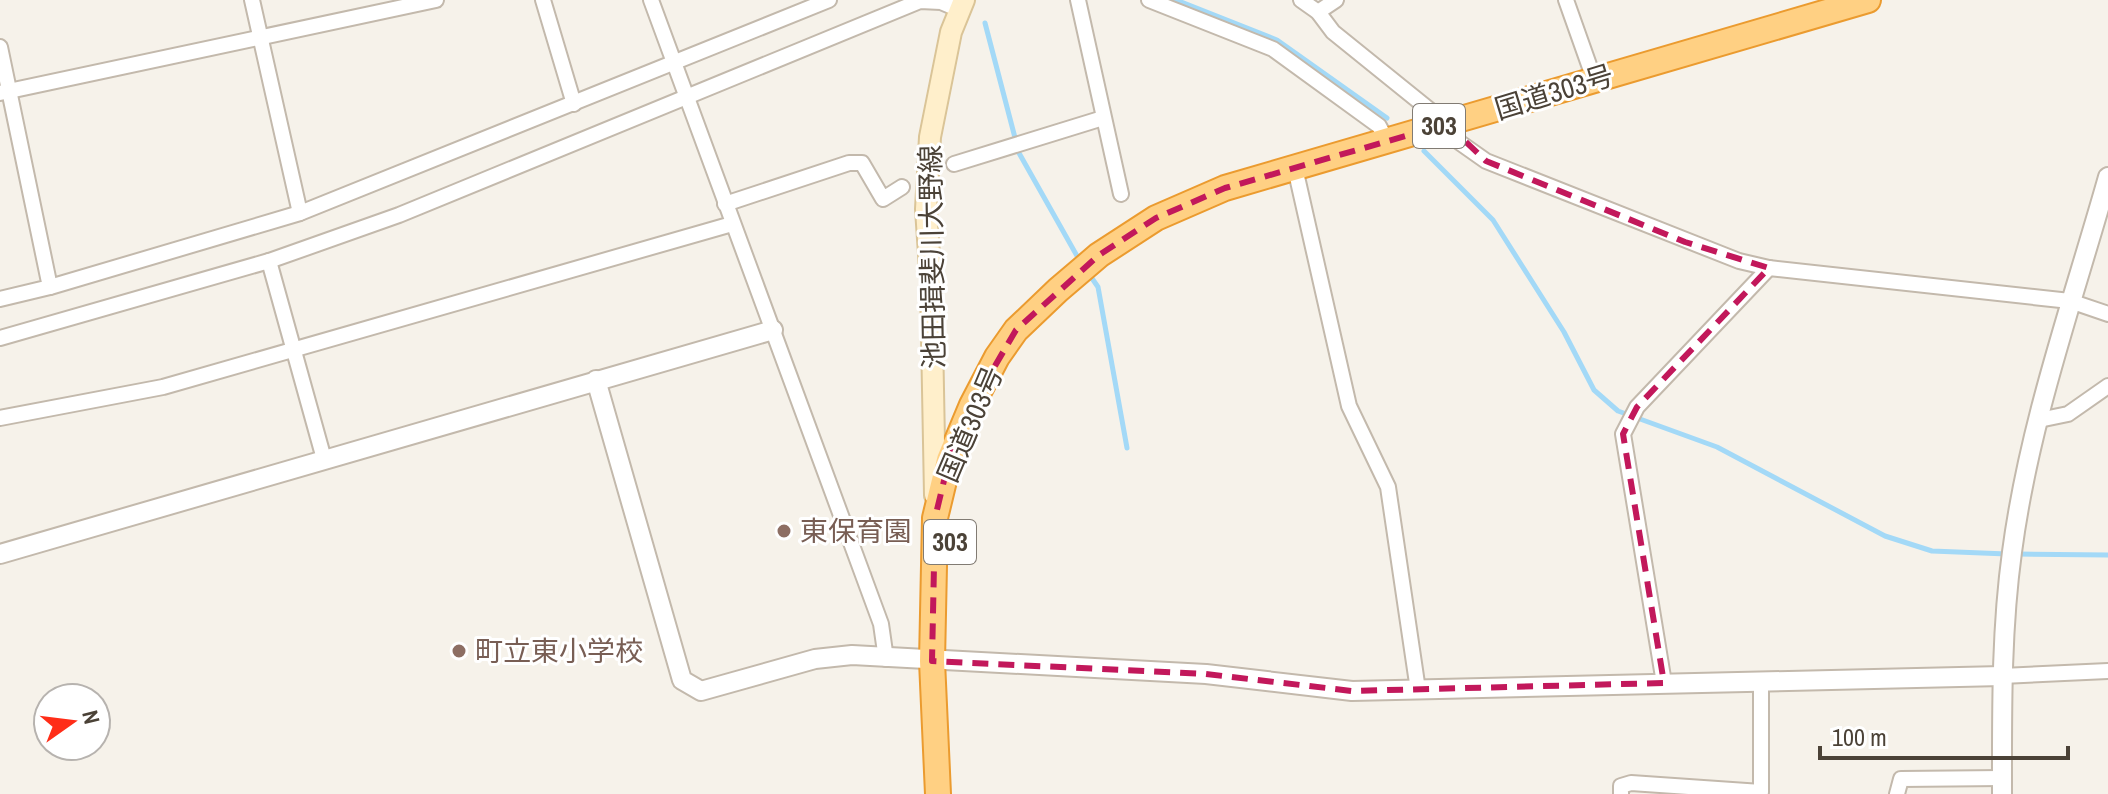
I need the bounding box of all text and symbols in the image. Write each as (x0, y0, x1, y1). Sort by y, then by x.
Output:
street label: 国道303号 (1490, 56, 1618, 128)
road number: 303 (1413, 104, 1465, 148)
street label: 池田揖斐川大野線 (911, 145, 953, 369)
street label: 国道303号 (929, 360, 1011, 488)
place label: 東保育園 (800, 512, 912, 550)
road number: 303 (924, 520, 976, 564)
marker: 東保育園 (775, 522, 793, 540)
place label: 町立東小学校 (475, 632, 643, 670)
marker: 町立東小学校 (450, 642, 468, 660)
north arrow (32, 682, 112, 762)
text: N (75, 707, 108, 727)
scale bar (1820, 710, 2068, 760)
text: 100 m (1832, 721, 1887, 753)

